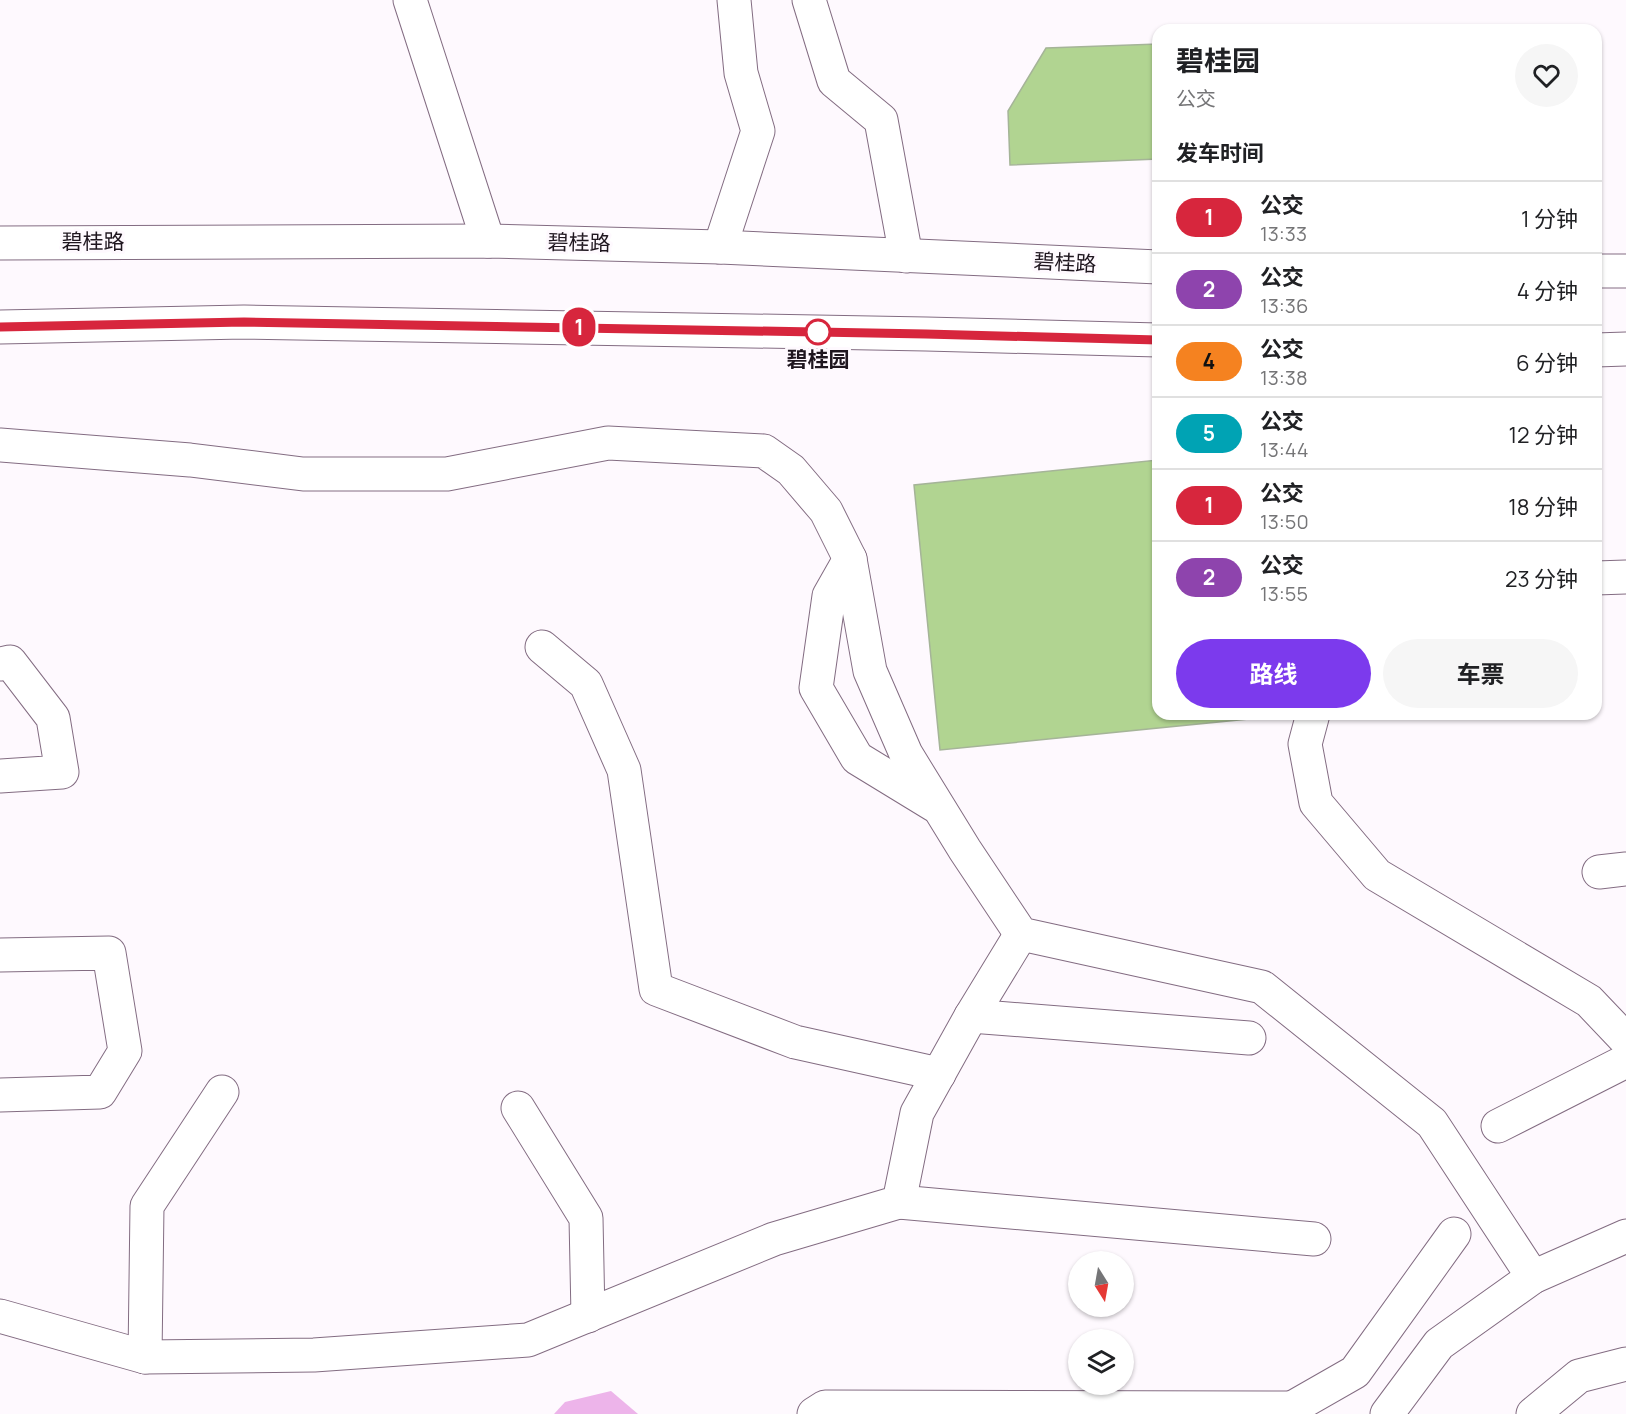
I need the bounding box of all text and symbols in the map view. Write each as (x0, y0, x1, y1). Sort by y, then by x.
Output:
text: 碧桂园 (1176, 41, 1260, 79)
button: heart (1515, 44, 1578, 107)
text: 公交 (1176, 85, 1216, 112)
text: 发车时间 (1176, 138, 1264, 168)
text: 公交 (1260, 190, 1304, 220)
text: 1 (1204, 203, 1214, 231)
text: 1 分钟 (1521, 204, 1578, 234)
text: 13:33 (1260, 220, 1307, 247)
street label: 碧桂路 (62, 227, 125, 255)
street label: 碧桂路 (547, 227, 611, 257)
street label: 碧桂路 (1033, 246, 1097, 278)
text: 公交 (1260, 262, 1304, 292)
text: 2 (1203, 275, 1215, 303)
text: 4 分钟 (1517, 276, 1578, 306)
text: 13:36 (1260, 292, 1308, 319)
line badge: 1 (560, 308, 598, 346)
text: 1 (574, 313, 584, 341)
marker: 碧桂园 (805, 319, 831, 345)
text: 公交 (1260, 334, 1304, 364)
place label: 碧桂园 (787, 345, 850, 373)
text: 4 (1203, 347, 1215, 375)
text: 6 分钟 (1516, 348, 1578, 378)
text: 13:38 (1260, 364, 1308, 391)
text: 公交 (1260, 406, 1304, 436)
text: 5 (1203, 419, 1215, 447)
text: 12 分钟 (1508, 420, 1578, 450)
text: 13:44 (1260, 436, 1309, 463)
text: 公交 (1260, 478, 1304, 508)
text: 1 (1204, 491, 1214, 519)
text: 18 分钟 (1508, 492, 1578, 522)
text: 13:50 (1260, 508, 1309, 535)
text: 公交 (1260, 550, 1304, 580)
text: 2 (1203, 563, 1215, 591)
text: 23 分钟 (1505, 564, 1578, 594)
text: 13:55 (1260, 580, 1308, 607)
button: 路线 (1176, 639, 1371, 708)
button: 车票 (1383, 639, 1578, 708)
north arrow (1068, 1251, 1134, 1317)
map controls (1068, 1251, 1134, 1395)
button: layers (1068, 1329, 1134, 1395)

